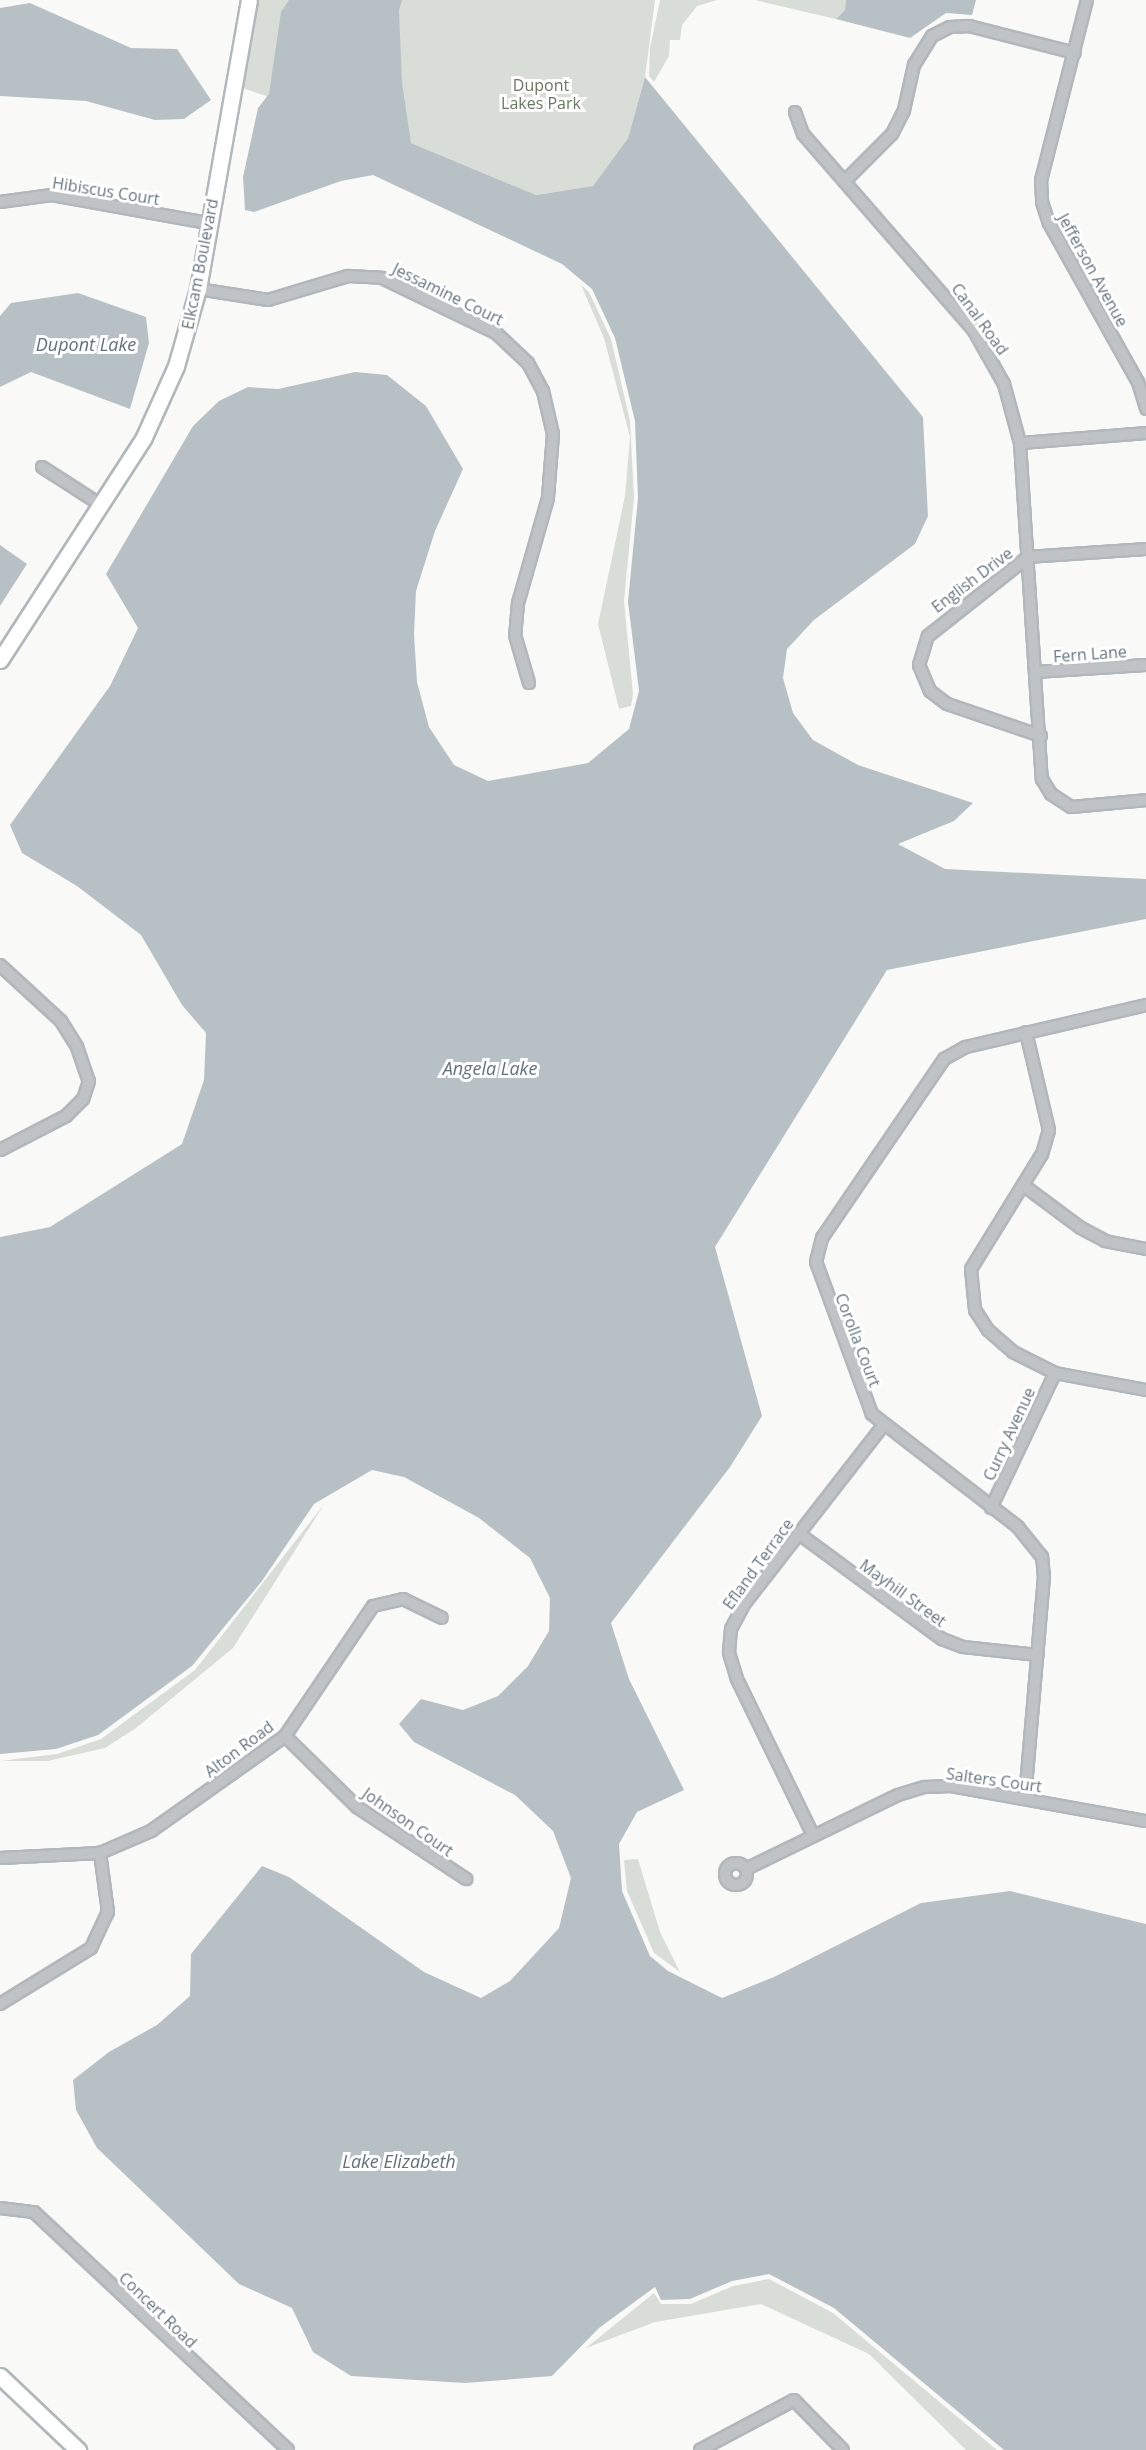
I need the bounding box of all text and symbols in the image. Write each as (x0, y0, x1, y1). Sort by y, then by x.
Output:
park label: Dupont Lakes Park (501, 75, 581, 113)
street label: Hibiscus Court (51, 173, 161, 209)
street label: Elkcam Boulevard (178, 197, 222, 331)
street label: Jefferson Avenue (1054, 210, 1132, 330)
street label: Jessamine Court (389, 259, 507, 329)
street label: Canal Road (948, 279, 1012, 359)
water label: Dupont Lake (36, 333, 136, 355)
street label: English Drive (928, 543, 1016, 617)
street label: Fern Lane (1053, 642, 1127, 666)
water label: Angela Lake (443, 1057, 537, 1079)
street label: Corolla Court (831, 1290, 885, 1390)
street label: Curry Avenue (979, 1384, 1039, 1484)
street label: Efland Terrace (719, 1515, 797, 1613)
street label: Mayhill Street (856, 1555, 950, 1631)
street label: Alton Road (201, 1717, 277, 1781)
street label: Salters Court (945, 1764, 1043, 1796)
street label: Johnson Court (359, 1784, 457, 1860)
water label: Lake Elizabeth (342, 2150, 456, 2172)
street label: Concert Road (115, 2268, 201, 2352)

